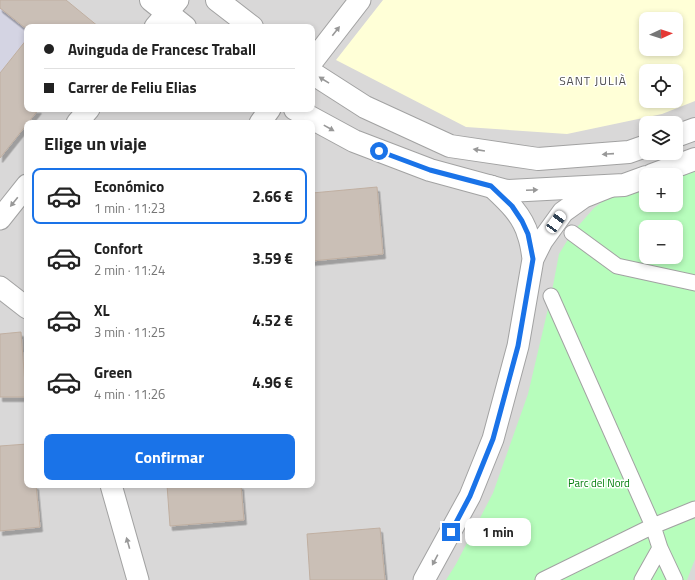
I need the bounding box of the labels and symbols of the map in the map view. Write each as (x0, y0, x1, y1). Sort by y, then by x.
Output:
north arrow (639, 12, 683, 56)
one-way arrow (332, 25, 340, 36)
district label: SANT JULIÀ (559, 71, 627, 90)
one-way arrow (319, 76, 329, 84)
one-way arrow (323, 124, 335, 131)
route start (370, 142, 388, 160)
one-way arrow (473, 147, 485, 153)
one-way arrow (602, 151, 614, 158)
one-way arrow (526, 186, 538, 193)
one-way arrow (9, 196, 18, 207)
car (544, 209, 568, 235)
park label: Parc del Nord (568, 475, 630, 491)
callout: 1 min (465, 518, 531, 546)
route end (442, 523, 460, 541)
one-way arrow (125, 536, 131, 548)
one-way arrow (432, 555, 439, 566)

